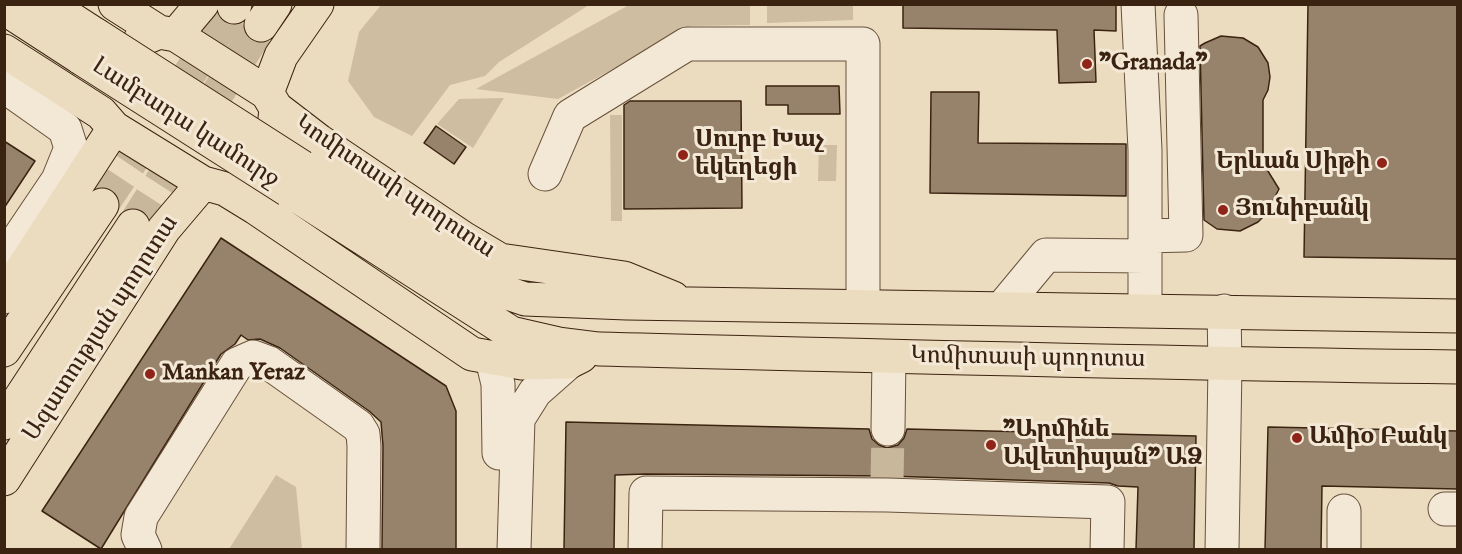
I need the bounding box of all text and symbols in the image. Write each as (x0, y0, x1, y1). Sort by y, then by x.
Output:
place label: "Granada" (1099, 50, 1207, 78)
street label: Լամբադա կամուրջ (86, 53, 284, 195)
marker: "Granada" (1080, 57, 1094, 71)
street label: Կոմիտասի պողոտա (289, 110, 499, 266)
place label: Սուրբ Խաչ եկեղեցի (695, 127, 825, 183)
marker: Սուրբ Խաչ եկեղեցի (676, 148, 690, 162)
place label: Երևան Սիթի (1216, 149, 1370, 177)
marker: Երևան Սիթի (1375, 156, 1389, 170)
place label: Յունիբանկ (1235, 196, 1369, 224)
marker: Յունիբանկ (1216, 203, 1230, 217)
street label: Ազատության պողոտա (18, 211, 186, 447)
street label: Կոմիտասի պողոտա (910, 343, 1146, 375)
place label: Mankan Yeraz (162, 360, 305, 388)
marker: Mankan Yeraz (143, 367, 157, 381)
place label: "Արմինե Ավետիսյան" ԱՁ (1003, 417, 1203, 473)
place label: Ամիօ Բանկ (1309, 424, 1447, 452)
marker: Ամիօ Բանկ (1290, 431, 1304, 445)
marker: "Արմինե Ավետիսյան" ԱՁ (984, 438, 998, 452)

